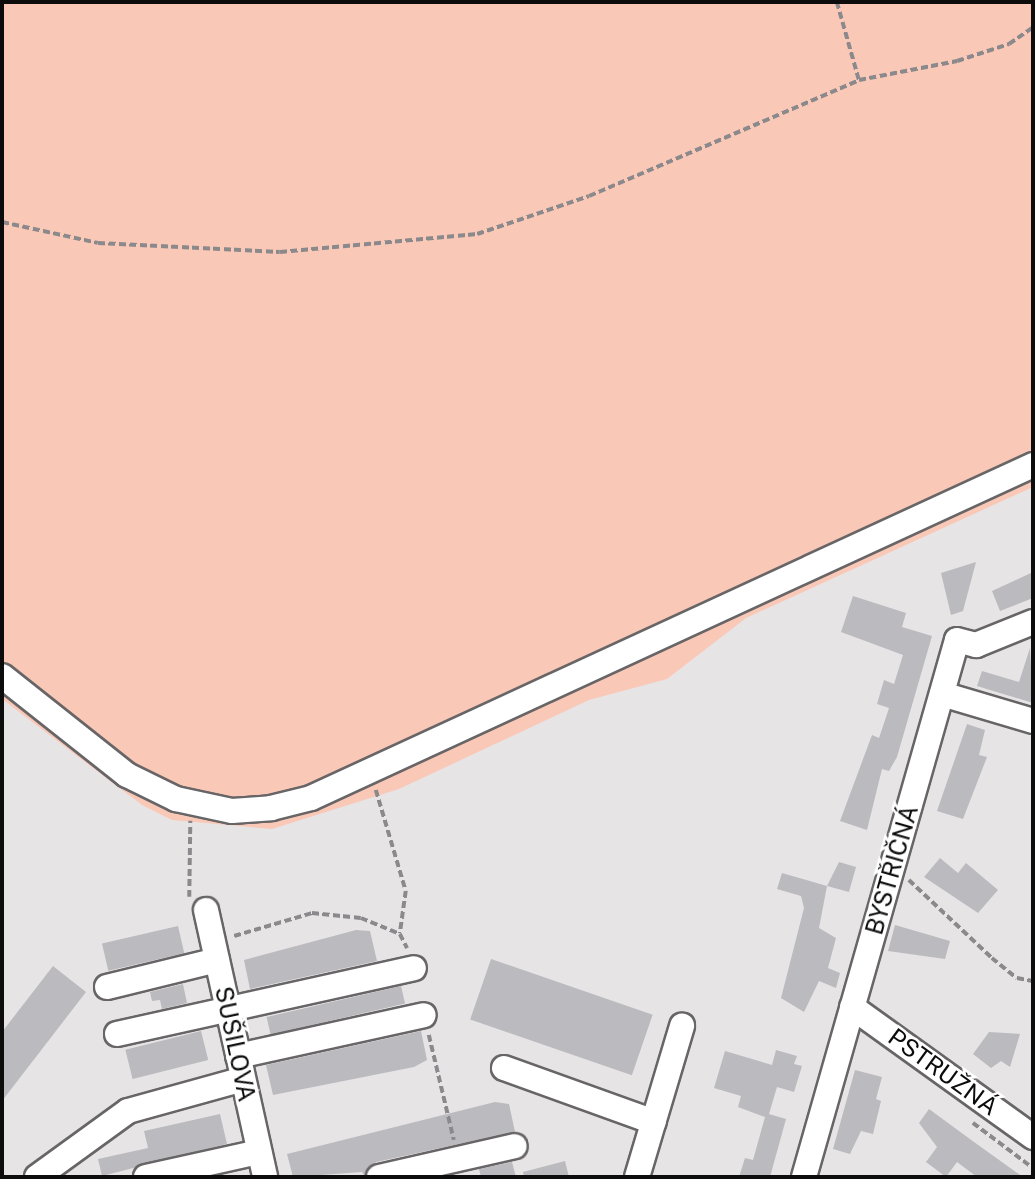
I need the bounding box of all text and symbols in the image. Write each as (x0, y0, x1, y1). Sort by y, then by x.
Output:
street label: BYSTŘIČNÁ (860, 802, 924, 938)
street label: SUŠILOVA (209, 984, 261, 1104)
street label: PSTRUŽNÁ (882, 1023, 1004, 1121)

